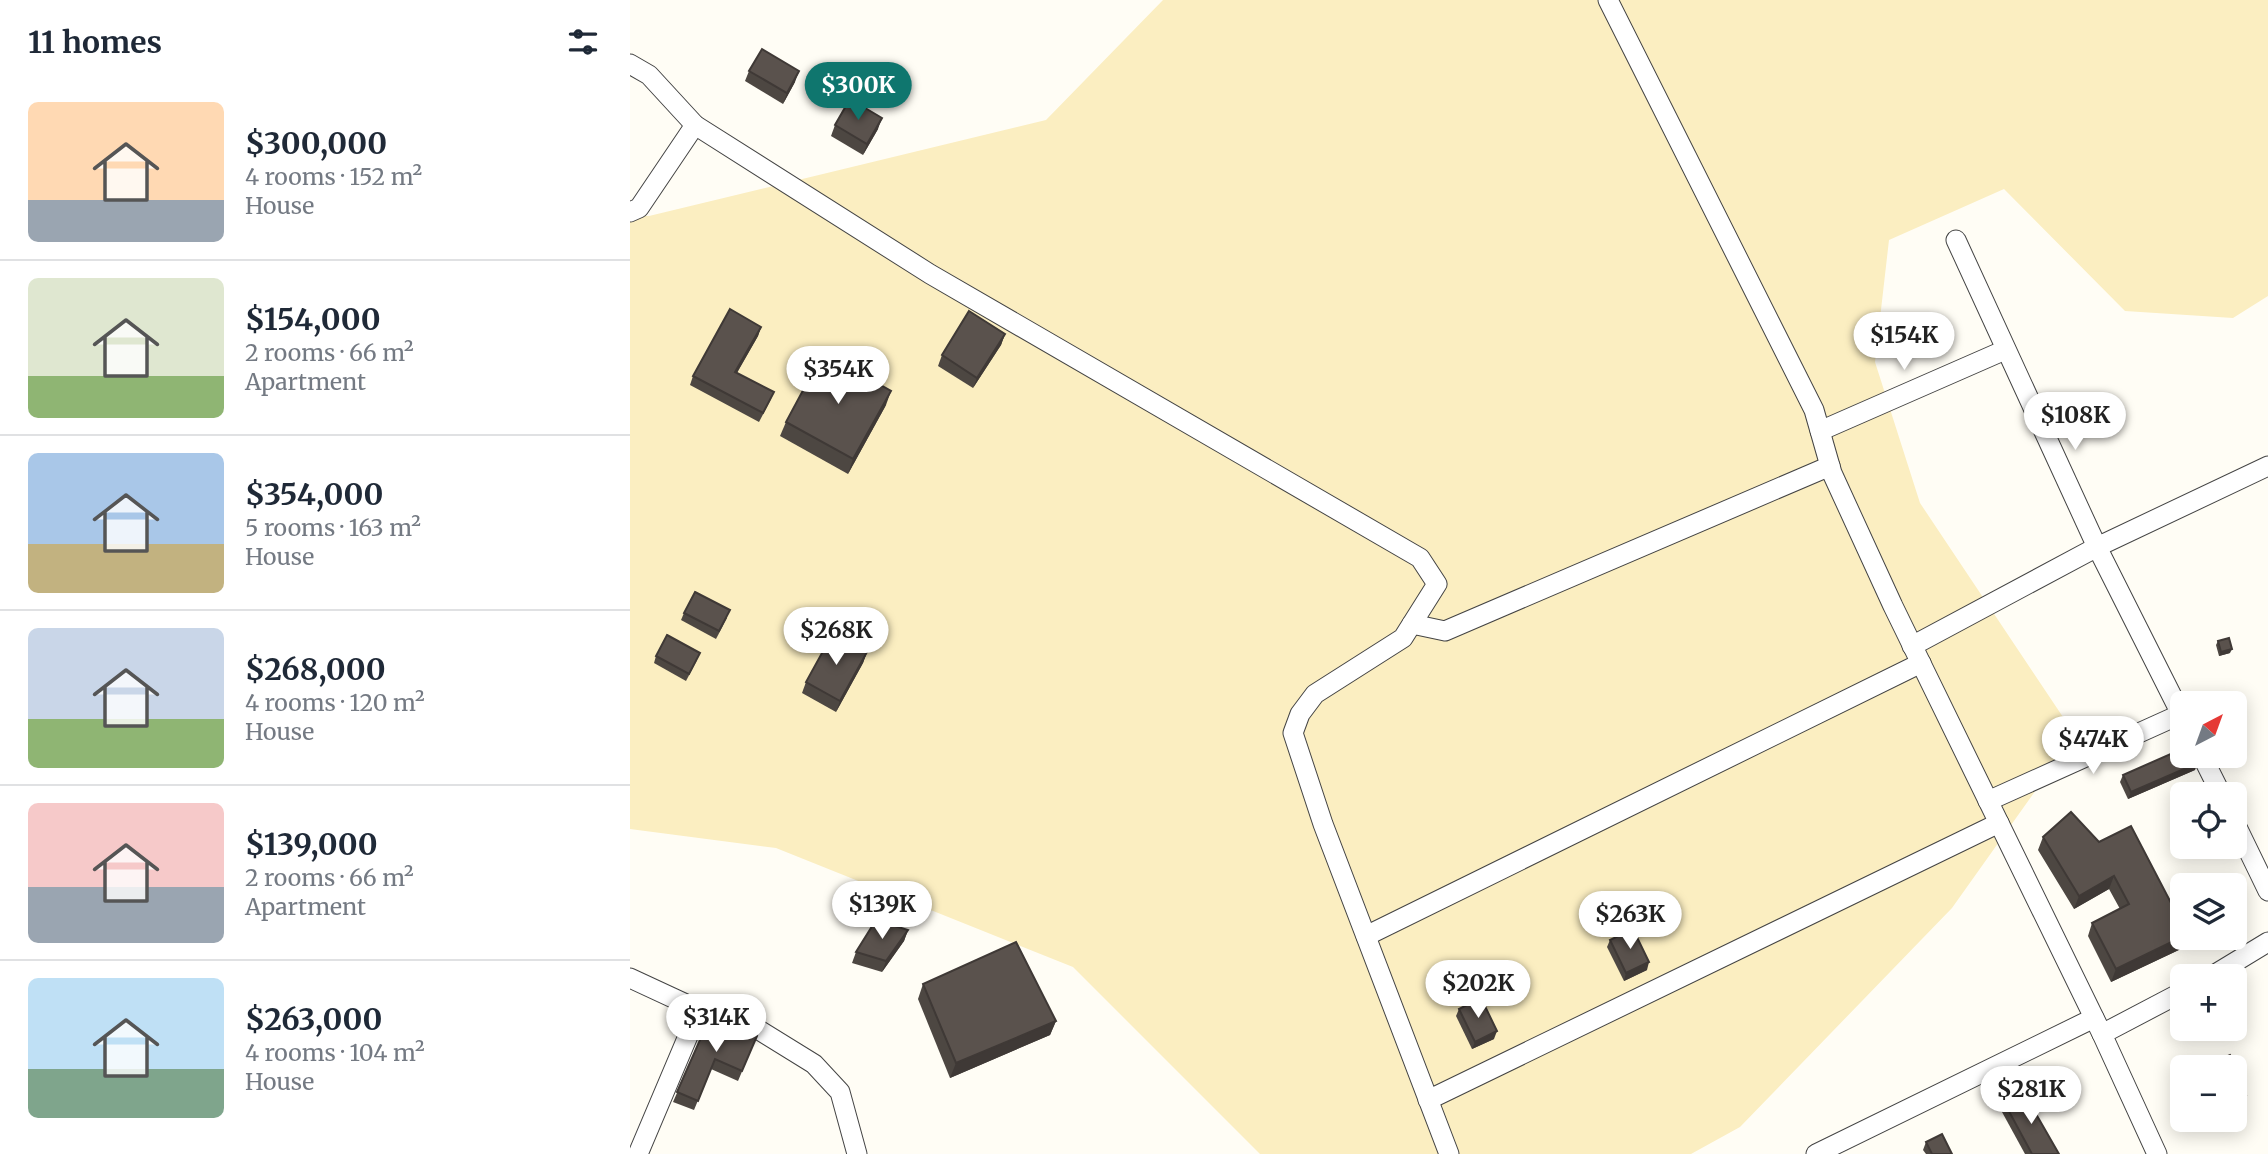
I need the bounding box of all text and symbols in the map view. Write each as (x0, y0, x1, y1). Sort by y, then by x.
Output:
text: 11 homes (28, 23, 162, 61)
icon: filters (564, 23, 602, 61)
pin: $300K (809, 62, 907, 122)
text: $300K (821, 70, 895, 99)
text: $300,000 (245, 124, 387, 162)
icon: home (84, 130, 168, 214)
text: 4 rooms · 152 m² (245, 162, 422, 191)
text: House (245, 191, 314, 220)
text: $154,000 (245, 300, 381, 338)
icon: home (84, 306, 168, 390)
pin: $154K (1855, 312, 1953, 372)
text: $154K (1870, 320, 1938, 349)
text: 2 rooms · 66 m² (245, 338, 414, 367)
pin: $354K (789, 346, 887, 406)
text: $354K (802, 354, 874, 383)
text: Apartment (245, 367, 366, 396)
pin: $108K (2026, 392, 2124, 452)
text: $108K (2040, 400, 2110, 429)
text: $354,000 (245, 475, 383, 513)
icon: home (84, 481, 168, 565)
text: 5 rooms · 163 m² (245, 513, 421, 542)
text: House (245, 542, 314, 571)
pin: $268K (787, 608, 885, 667)
text: $268K (800, 615, 872, 644)
text: $268,000 (245, 650, 386, 688)
icon: home (84, 656, 168, 740)
text: 4 rooms · 120 m² (245, 688, 425, 717)
north arrow (2170, 691, 2247, 768)
map controls (2170, 691, 2247, 1132)
pin: $474K (2044, 716, 2142, 776)
text: House (245, 717, 314, 746)
text: $474K (2058, 724, 2128, 753)
button: locate (2170, 782, 2247, 859)
text: $139,000 (245, 825, 378, 863)
icon: home (84, 831, 168, 915)
text: 2 rooms · 66 m² (245, 863, 414, 892)
button: layers (2170, 873, 2247, 950)
pin: $139K (833, 881, 931, 941)
text: $139K (848, 889, 916, 918)
text: Apartment (245, 892, 366, 921)
pin: $263K (1581, 892, 1679, 951)
text: $263K (1595, 899, 1665, 928)
pin: $202K (1429, 960, 1527, 1020)
button: + (2170, 964, 2247, 1041)
text: $202K (1441, 968, 1515, 997)
pin: $314K (667, 995, 765, 1054)
text: $263,000 (245, 1000, 382, 1038)
text: $314K (682, 1002, 750, 1031)
icon: home (84, 1006, 168, 1090)
text: 4 rooms · 104 m² (245, 1038, 425, 1067)
button: − (2170, 1055, 2247, 1132)
pin: $281K (1982, 1066, 2080, 1126)
text: House (245, 1067, 314, 1096)
text: $281K (1996, 1074, 2066, 1103)

